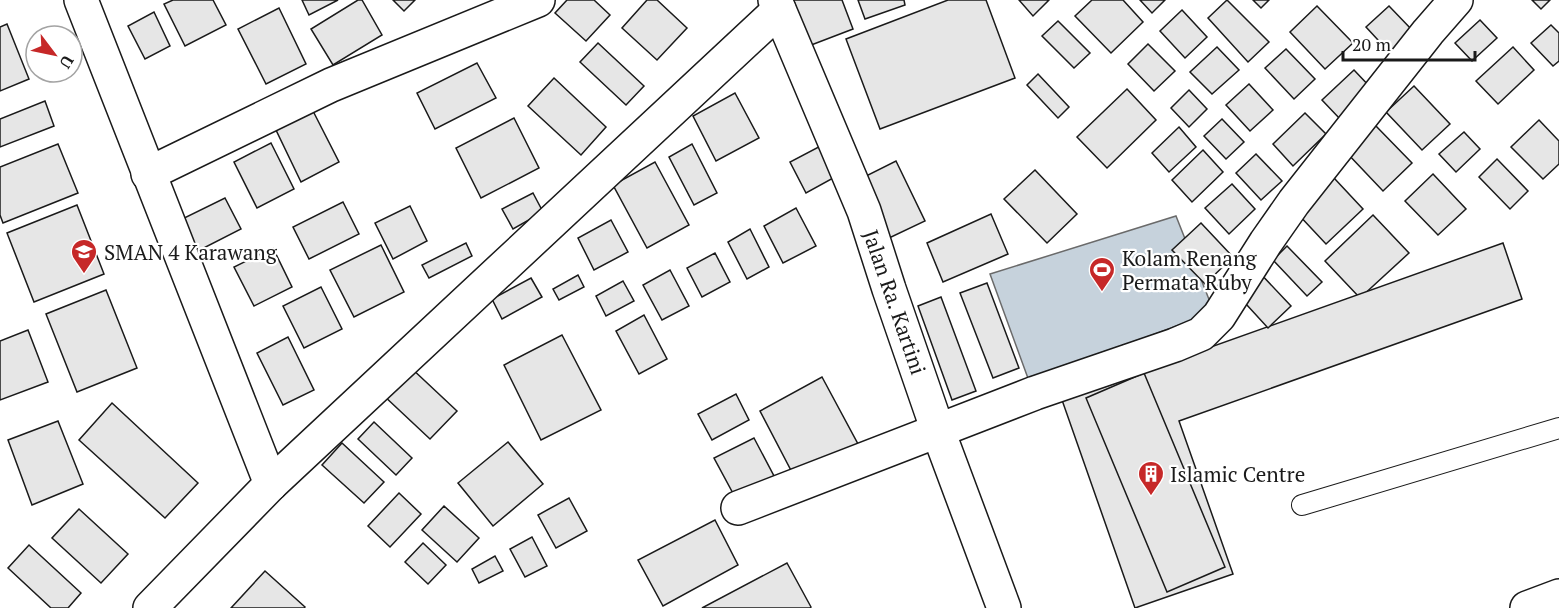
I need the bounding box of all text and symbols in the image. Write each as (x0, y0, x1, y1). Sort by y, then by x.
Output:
north arrow (24, 24, 84, 84)
scale bar (1343, 24, 1475, 62)
text: 20 m (1352, 32, 1392, 56)
text: U (54, 51, 79, 73)
street label: Jalan Ra. Kartini (857, 226, 933, 378)
school or university icon: SMAN 4 Karawang (69, 237, 99, 275)
place label: SMAN 4 Karawang (104, 238, 278, 266)
place label: Kolam Renang Permata Ruby (1122, 244, 1257, 296)
sports icon: Kolam Renang Permata Ruby (1087, 255, 1117, 293)
building icon: Islamic Centre (1136, 459, 1166, 497)
place label: Islamic Centre (1170, 460, 1305, 488)

